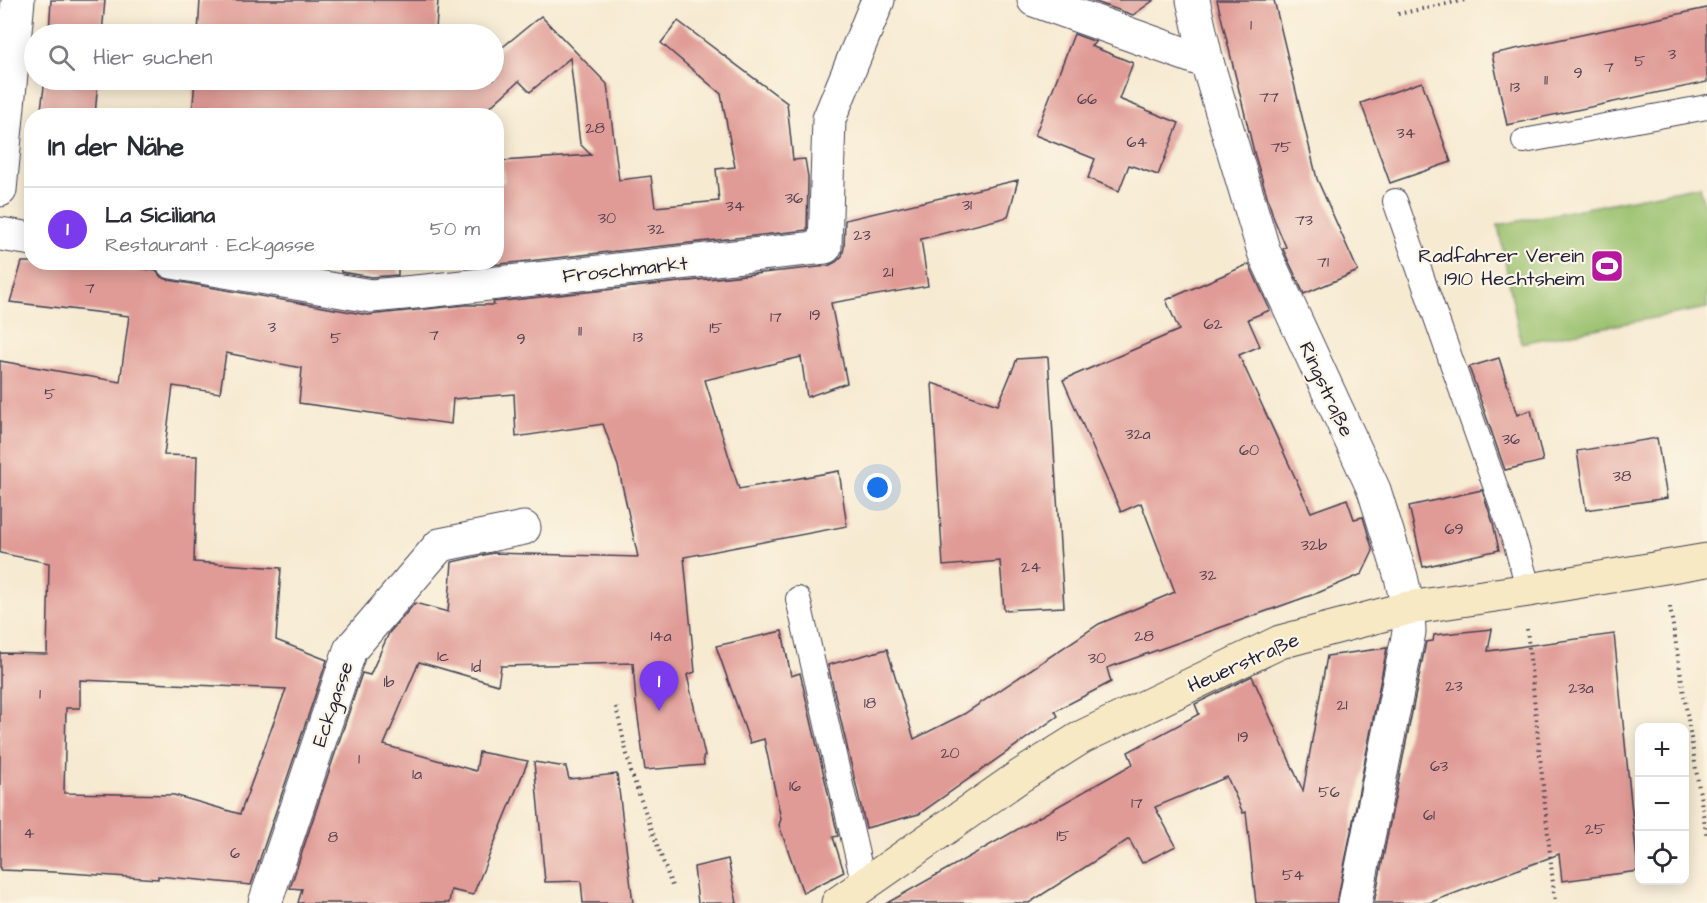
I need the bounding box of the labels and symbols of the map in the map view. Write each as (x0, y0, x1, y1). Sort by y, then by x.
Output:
house number: 1 (1250, 14, 1252, 36)
house number: 3 (1668, 43, 1676, 65)
house number: 5 (1634, 50, 1646, 72)
house number: 7 (1604, 56, 1614, 78)
house number: 9 (1573, 62, 1583, 84)
house number: 11 (1544, 69, 1548, 91)
house number: 13 (1510, 76, 1520, 98)
house number: 77 (1259, 86, 1279, 108)
house number: 66 (1077, 88, 1097, 110)
house number: 28 (585, 117, 605, 139)
house number: 34 (1396, 122, 1416, 144)
house number: 64 (1127, 131, 1148, 153)
house number: 75 (1270, 136, 1292, 158)
house number: 36 (785, 187, 803, 209)
house number: 31 (962, 194, 972, 216)
house number: 34 (725, 195, 745, 217)
house number: 30 (598, 207, 616, 229)
house number: 73 (1295, 209, 1313, 231)
house number: 32 (647, 218, 665, 240)
house number: 23 (853, 224, 871, 246)
place label: Radfahrer Verein 1910 Hechtsheim (1418, 242, 1584, 293)
sports icon: Radfahrer Verein 1910 Hechtsheim (1589, 248, 1625, 284)
street label: Froschmarkt (561, 249, 689, 290)
house number: 71 (1317, 251, 1329, 273)
house number: 21 (882, 261, 894, 283)
house number: 7 (85, 277, 95, 299)
house number: 19 (809, 304, 821, 326)
house number: 17 (770, 306, 782, 328)
house number: 62 (1203, 313, 1223, 335)
house number: 3 (268, 316, 276, 338)
house number: 15 (709, 317, 723, 339)
house number: 11 (578, 320, 582, 342)
house number: 7 (429, 324, 439, 346)
house number: 13 (633, 326, 643, 348)
house number: 5 (330, 327, 342, 349)
house number: 9 (516, 328, 526, 350)
street label: Ringstraße (1291, 337, 1360, 442)
house number: 5 (44, 383, 56, 405)
house number: 32a (1125, 423, 1151, 445)
house number: 36 (1502, 428, 1520, 450)
house number: 60 (1239, 439, 1259, 461)
house number: 38 (1613, 465, 1631, 487)
your location (863, 473, 892, 502)
house number: 69 (1444, 518, 1464, 540)
house number: 32b (1301, 534, 1327, 556)
house number: 24 (1021, 556, 1041, 578)
house number: 32 (1199, 564, 1217, 586)
house number: 14a (650, 625, 672, 647)
house number: 28 (1134, 625, 1154, 647)
street label: Heuerstraße (1183, 626, 1304, 700)
house number: 1c (437, 645, 449, 667)
house number: 30 (1088, 647, 1106, 669)
house number: 1d (471, 656, 481, 678)
street label: Eckgasse (305, 658, 362, 751)
pin: 1 (640, 662, 678, 711)
house number: 1b (383, 671, 395, 693)
house number: 23 (1445, 675, 1463, 697)
house number: 23a (1568, 677, 1594, 699)
house number: 1 (39, 683, 41, 705)
house number: 18 (864, 692, 876, 714)
house number: 21 (1336, 694, 1348, 716)
house number: 19 (1237, 726, 1249, 748)
house number: 20 (940, 742, 960, 764)
house number: 1 (358, 748, 360, 770)
house number: 63 (1430, 755, 1448, 777)
house number: 1a (412, 763, 422, 785)
house number: 16 (789, 775, 801, 797)
house number: 56 (1318, 781, 1340, 803)
house number: 17 (1131, 792, 1143, 814)
house number: 61 (1423, 804, 1435, 826)
house number: 25 (1585, 818, 1606, 840)
house number: 4 (24, 822, 35, 844)
house number: 15 (1056, 825, 1070, 847)
house number: 8 (328, 826, 338, 848)
house number: 6 (230, 842, 240, 864)
house number: 54 (1282, 864, 1304, 886)

